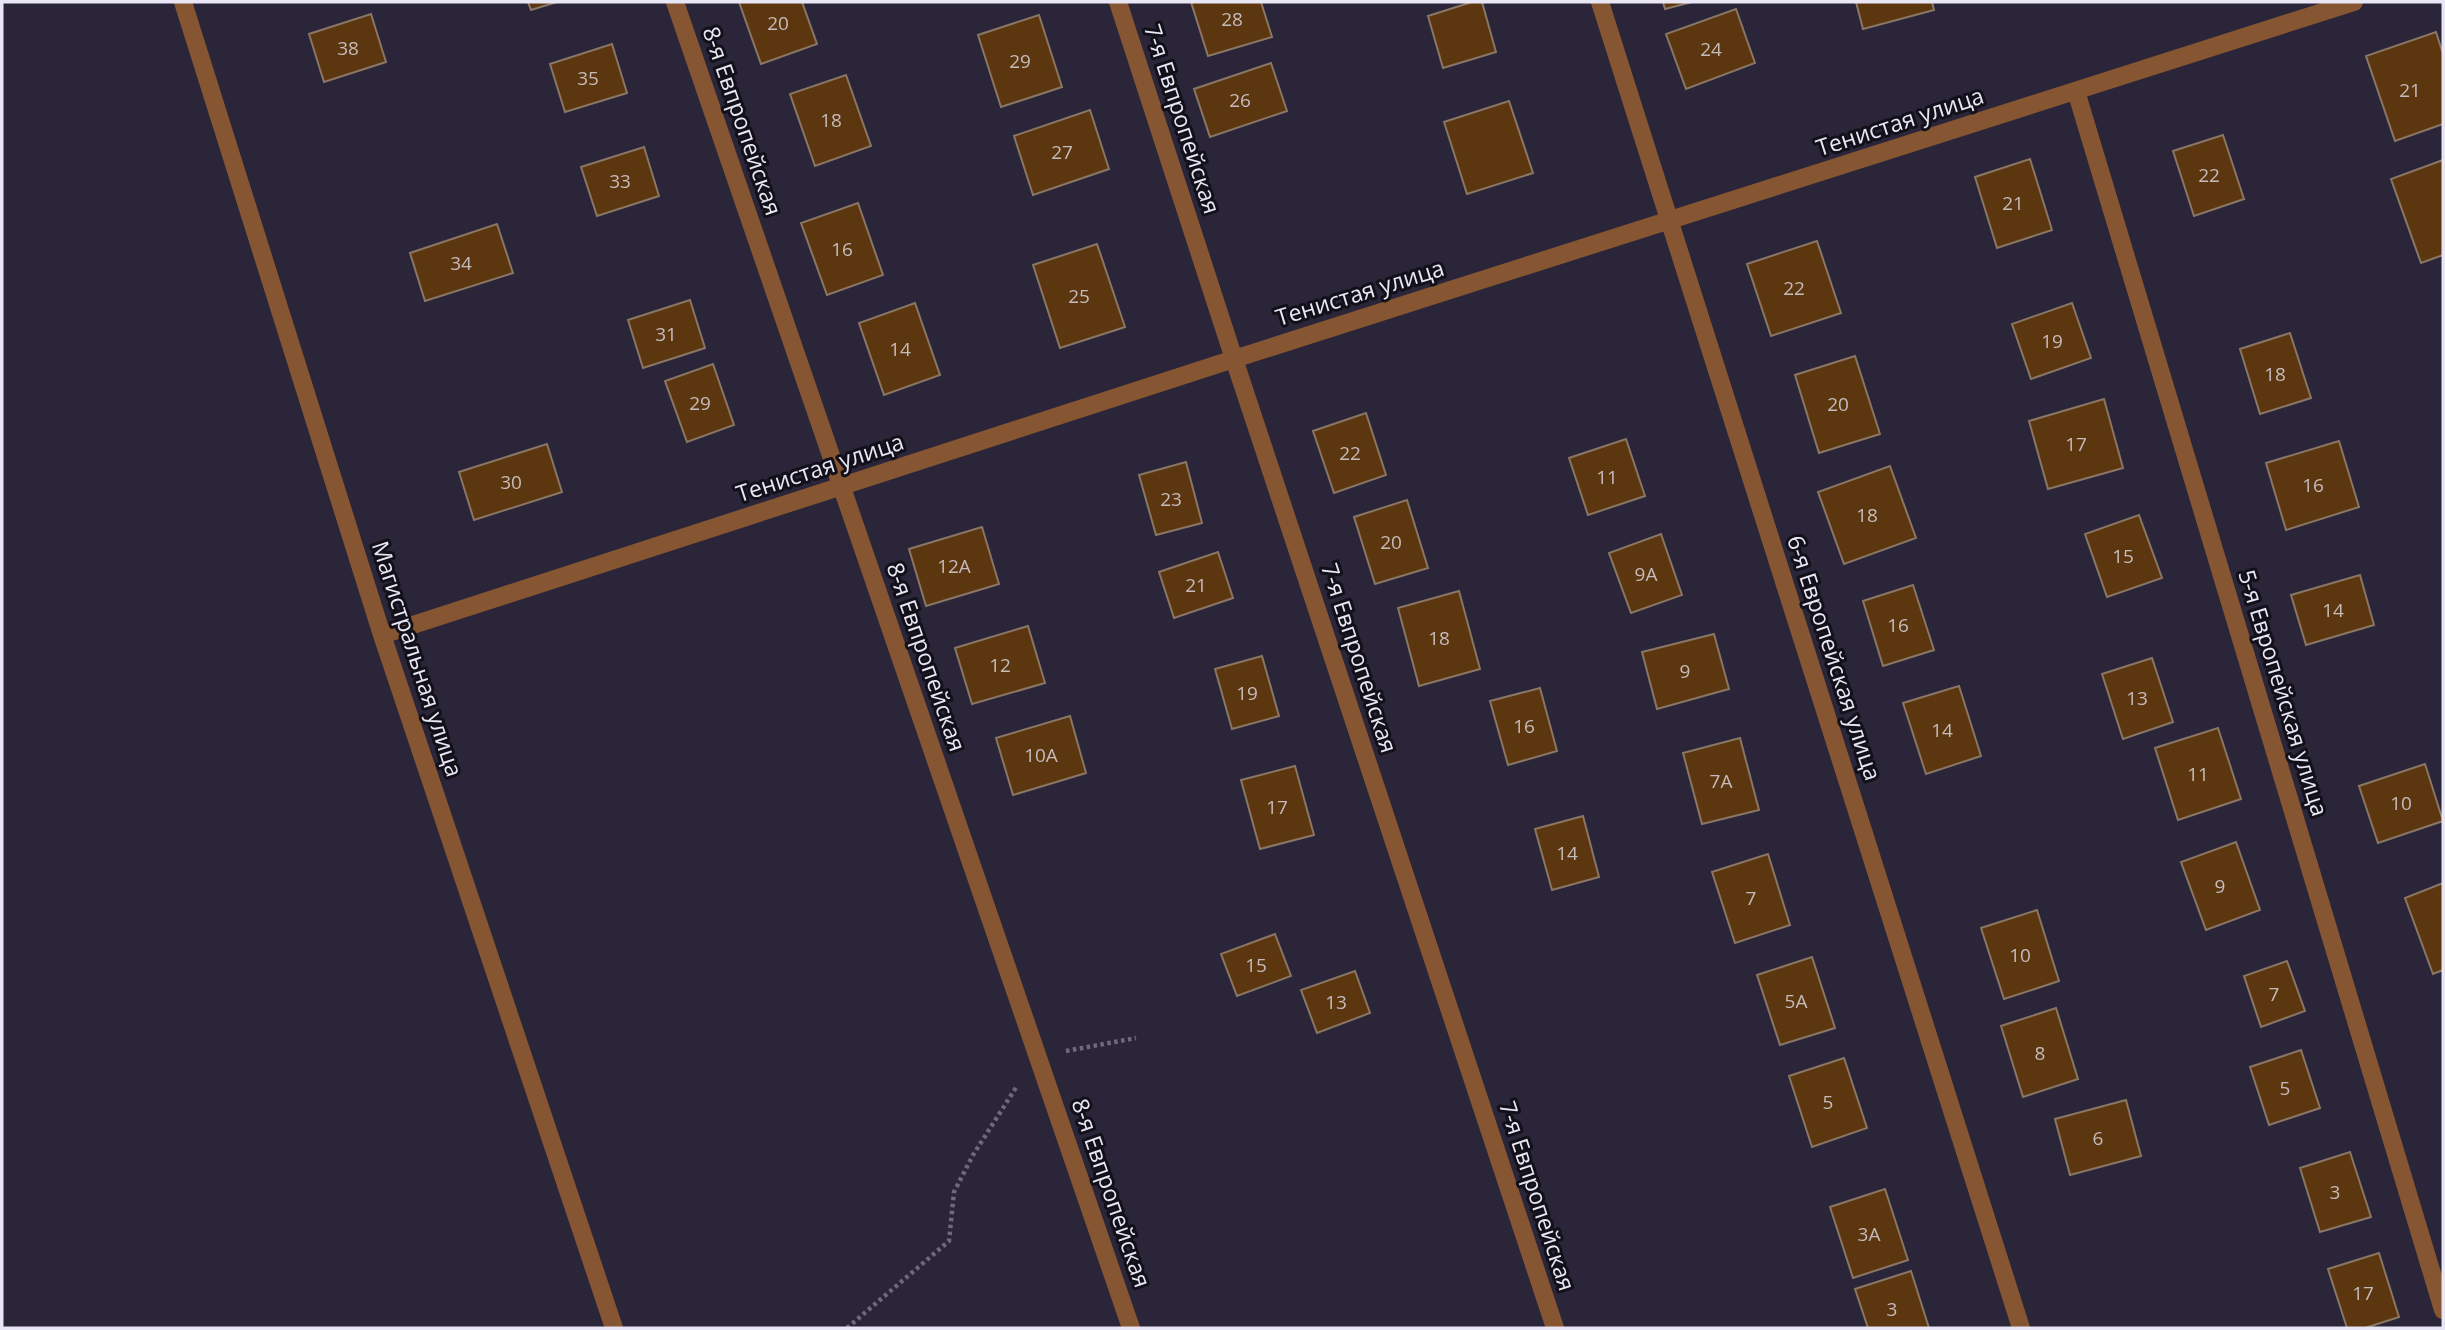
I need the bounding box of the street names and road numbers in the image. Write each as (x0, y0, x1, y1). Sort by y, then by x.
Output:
street label: 7-я Евпропейская (1137, 20, 1229, 218)
street label: 8-я Евпропейская (696, 22, 790, 219)
street label: Тенистая улица (1812, 79, 1988, 163)
street label: Тенистая улица (1272, 251, 1448, 333)
street label: Тенистая улица (732, 425, 908, 509)
street label: 6-я Европейская улица (1780, 531, 1890, 784)
street label: Магистральная улица (365, 537, 471, 781)
street label: 8-я Евпропейская (880, 558, 974, 755)
street label: 7-я Евпропейская (1314, 559, 1406, 757)
street label: 5-я Европейская улица (2231, 566, 2337, 820)
street label: 8-я Евпропейская (1065, 1094, 1159, 1291)
street label: 7-я Евпропейская (1492, 1097, 1584, 1295)

